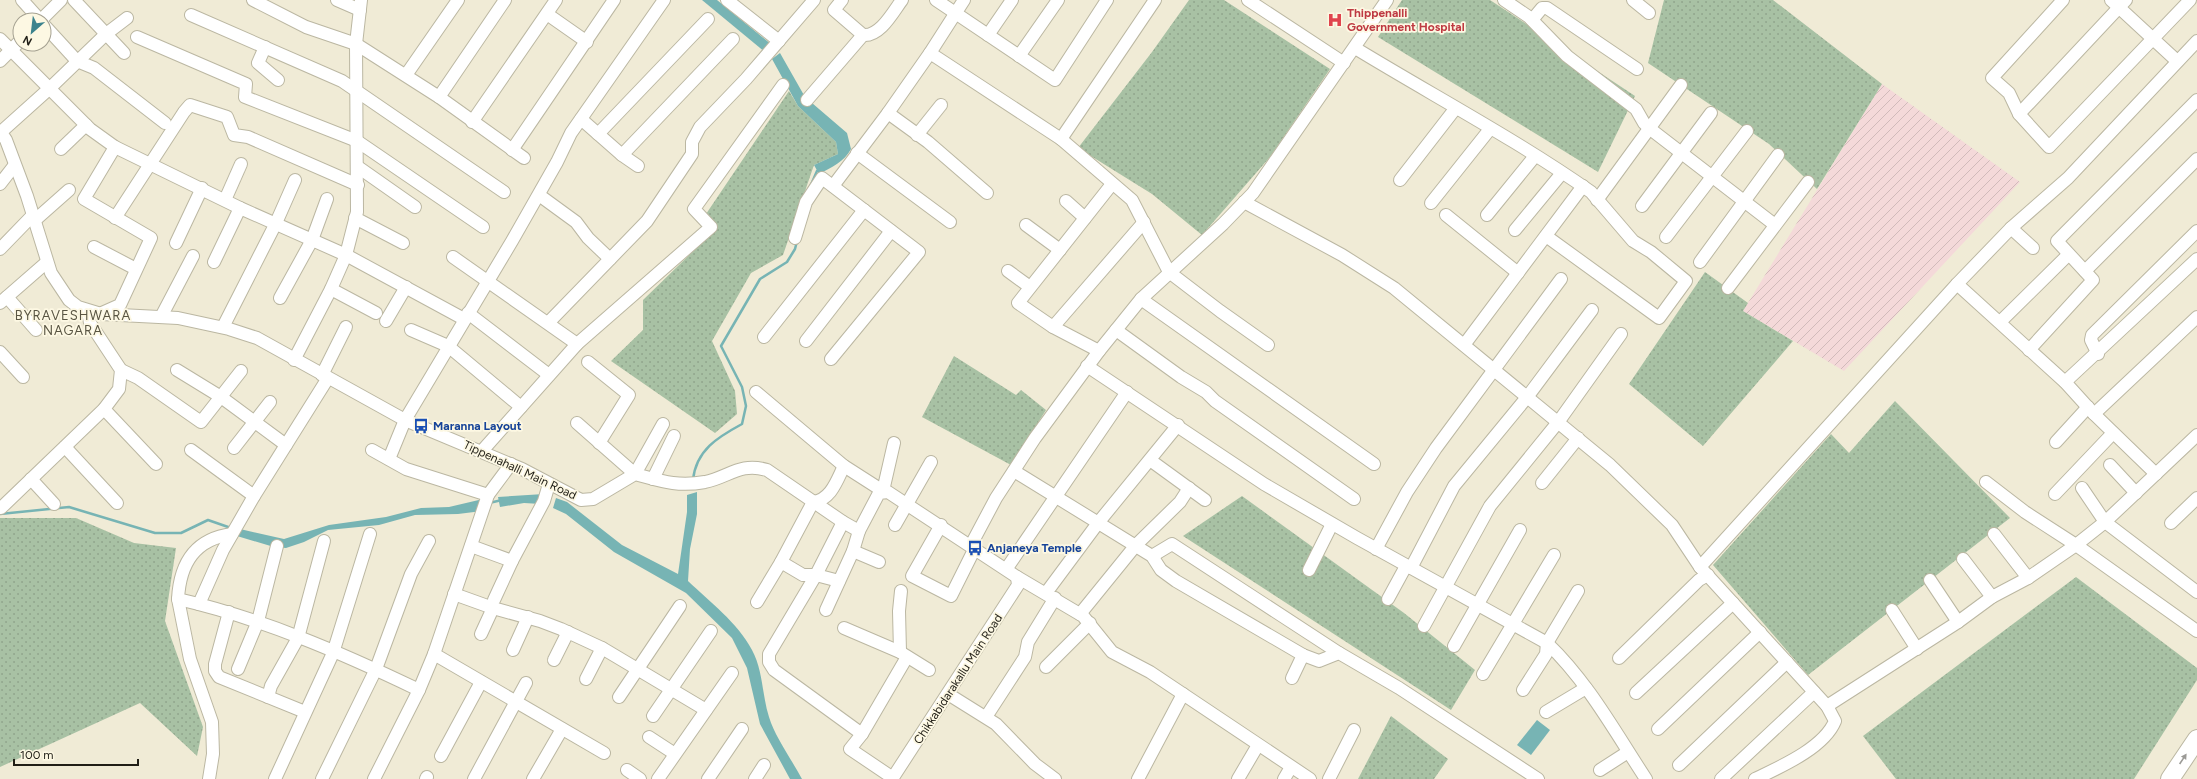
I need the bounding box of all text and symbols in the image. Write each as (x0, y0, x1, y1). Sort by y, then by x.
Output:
place label: Thippenalli Government Hospital (1347, 6, 1465, 34)
hospital icon: Thippenalli Government Hospital (1326, 11, 1344, 29)
north arrow (12, 12, 52, 52)
text: N (21, 33, 34, 48)
district label: BYRAVESHWARA NAGARA (15, 308, 131, 338)
bus stop icon: Maranna Layout (412, 417, 430, 435)
place label: Maranna Layout (433, 419, 522, 433)
street label: Tippenahalli Main Road (461, 438, 579, 502)
bus stop icon: Anjaneya Temple (966, 539, 984, 557)
place label: Anjaneya Temple (987, 541, 1082, 555)
street label: Chikkabidarakallu Main Road (911, 611, 1005, 747)
scale bar (14, 741, 138, 767)
text: 100 m (20, 748, 54, 762)
one-way arrow (2179, 754, 2187, 764)

